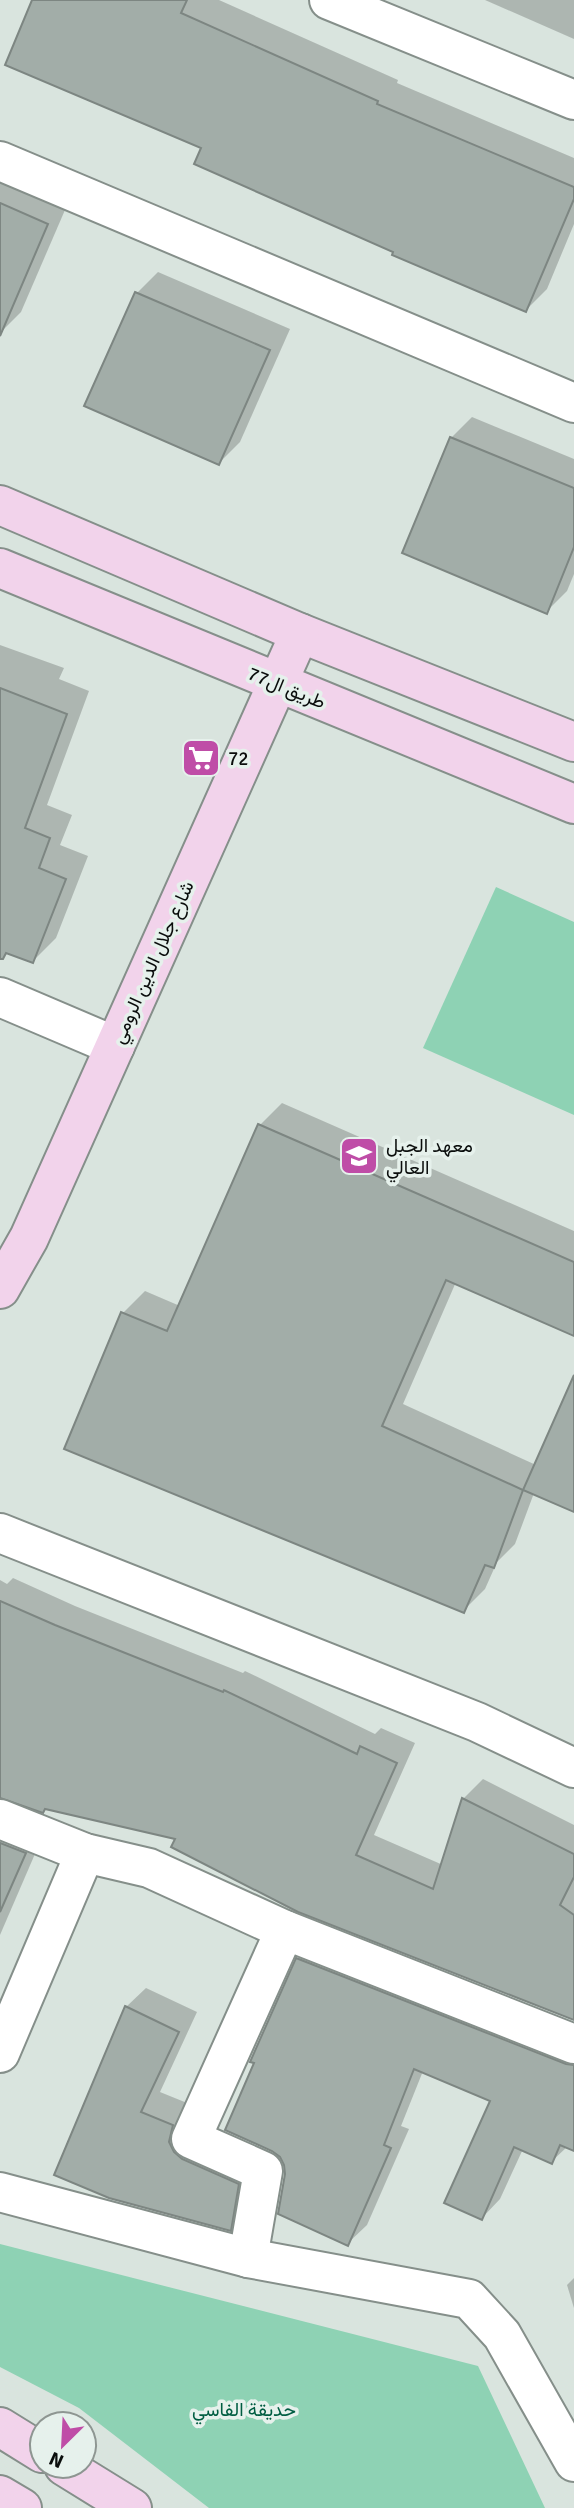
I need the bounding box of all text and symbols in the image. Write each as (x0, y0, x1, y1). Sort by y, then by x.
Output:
street label: طريق ال77 (244, 662, 329, 714)
supermarket icon: 72 (180, 737, 222, 779)
place label: 72 (228, 747, 249, 771)
street label: شارع جلال الدين الرومي (106, 877, 202, 1049)
place label: معهد الجبل العالي (386, 1134, 473, 1183)
school or university icon: معهد الجبل العالي (338, 1135, 380, 1177)
park label: حديقة الفاسي (192, 2398, 296, 2425)
north arrow (28, 2410, 98, 2480)
text: N (46, 2446, 67, 2473)

